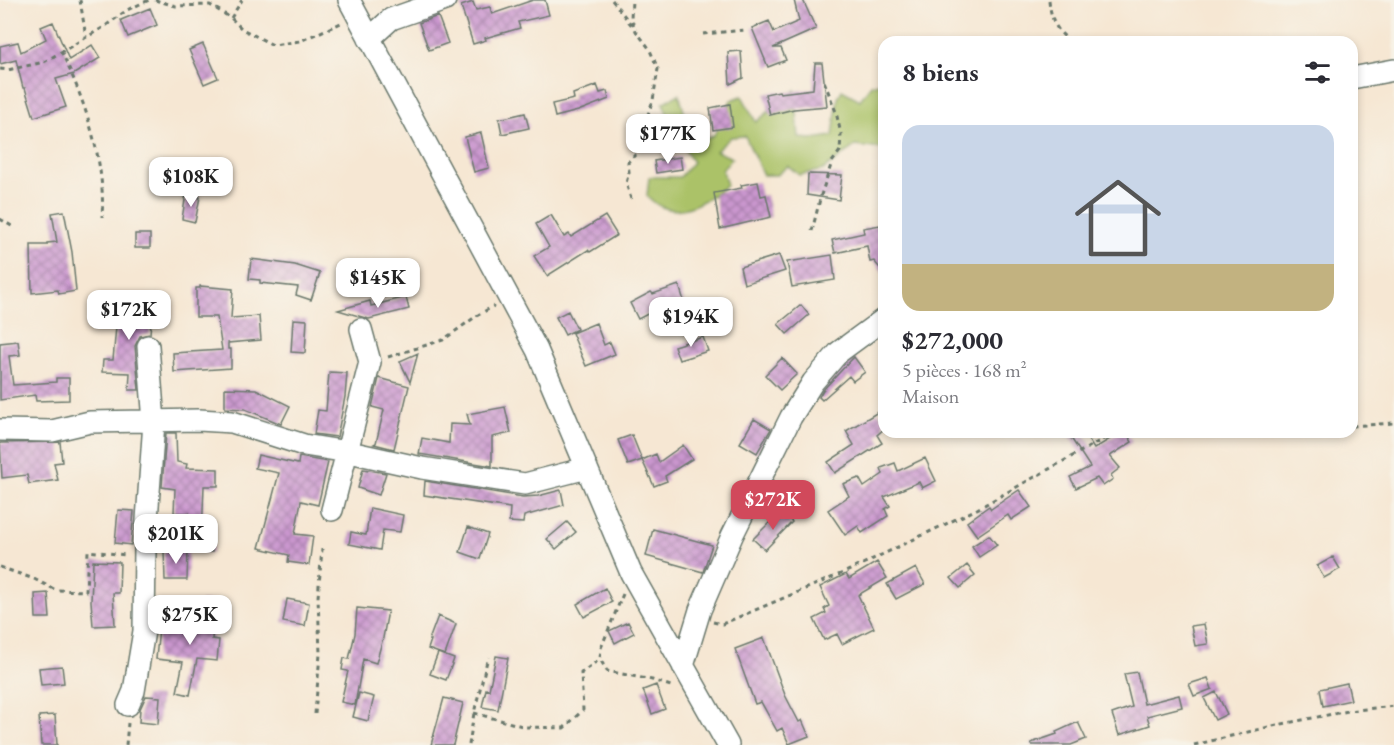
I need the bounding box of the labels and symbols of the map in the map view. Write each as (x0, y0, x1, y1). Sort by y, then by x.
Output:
pin: $177K (626, 114, 710, 165)
pin: $108K (149, 157, 233, 208)
pin: $145K (336, 258, 420, 309)
pin: $172K (87, 290, 171, 341)
pin: $194K (649, 297, 733, 348)
pin: $272K (731, 480, 815, 531)
pin: $201K (134, 514, 218, 565)
pin: $275K (148, 595, 232, 646)

